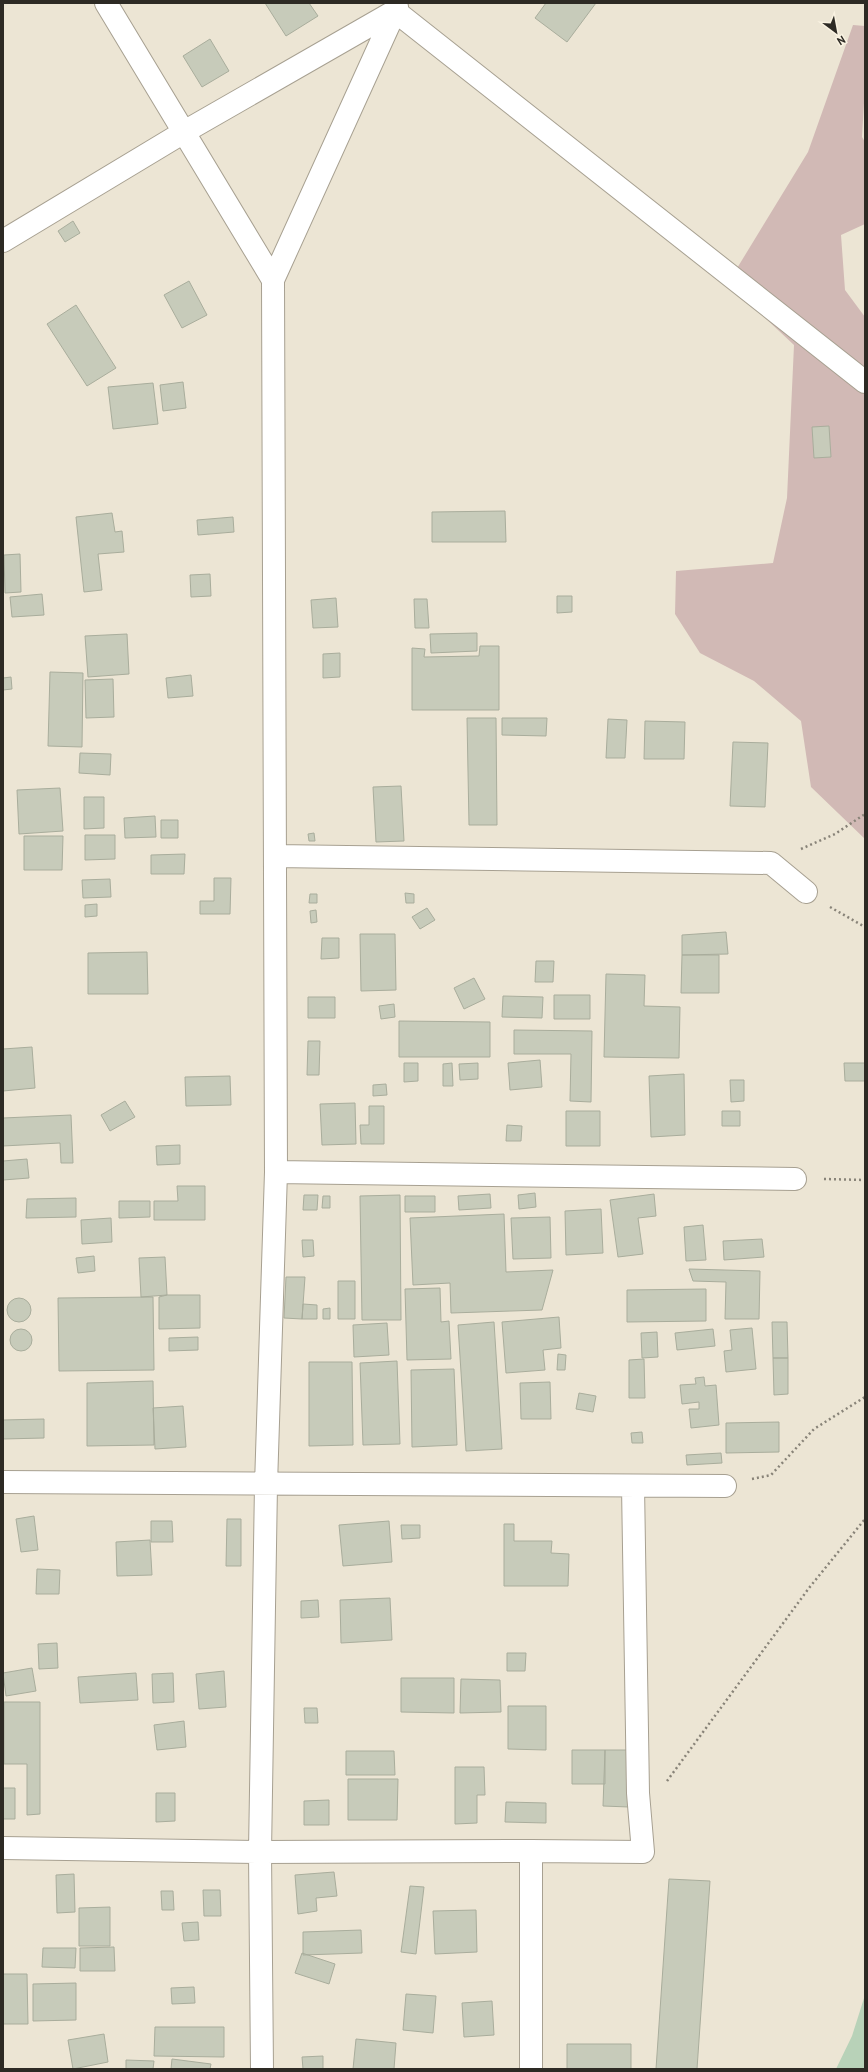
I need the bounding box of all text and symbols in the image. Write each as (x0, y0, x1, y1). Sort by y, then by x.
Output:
north arrow (816, 12, 856, 52)
text: N (835, 33, 848, 48)

